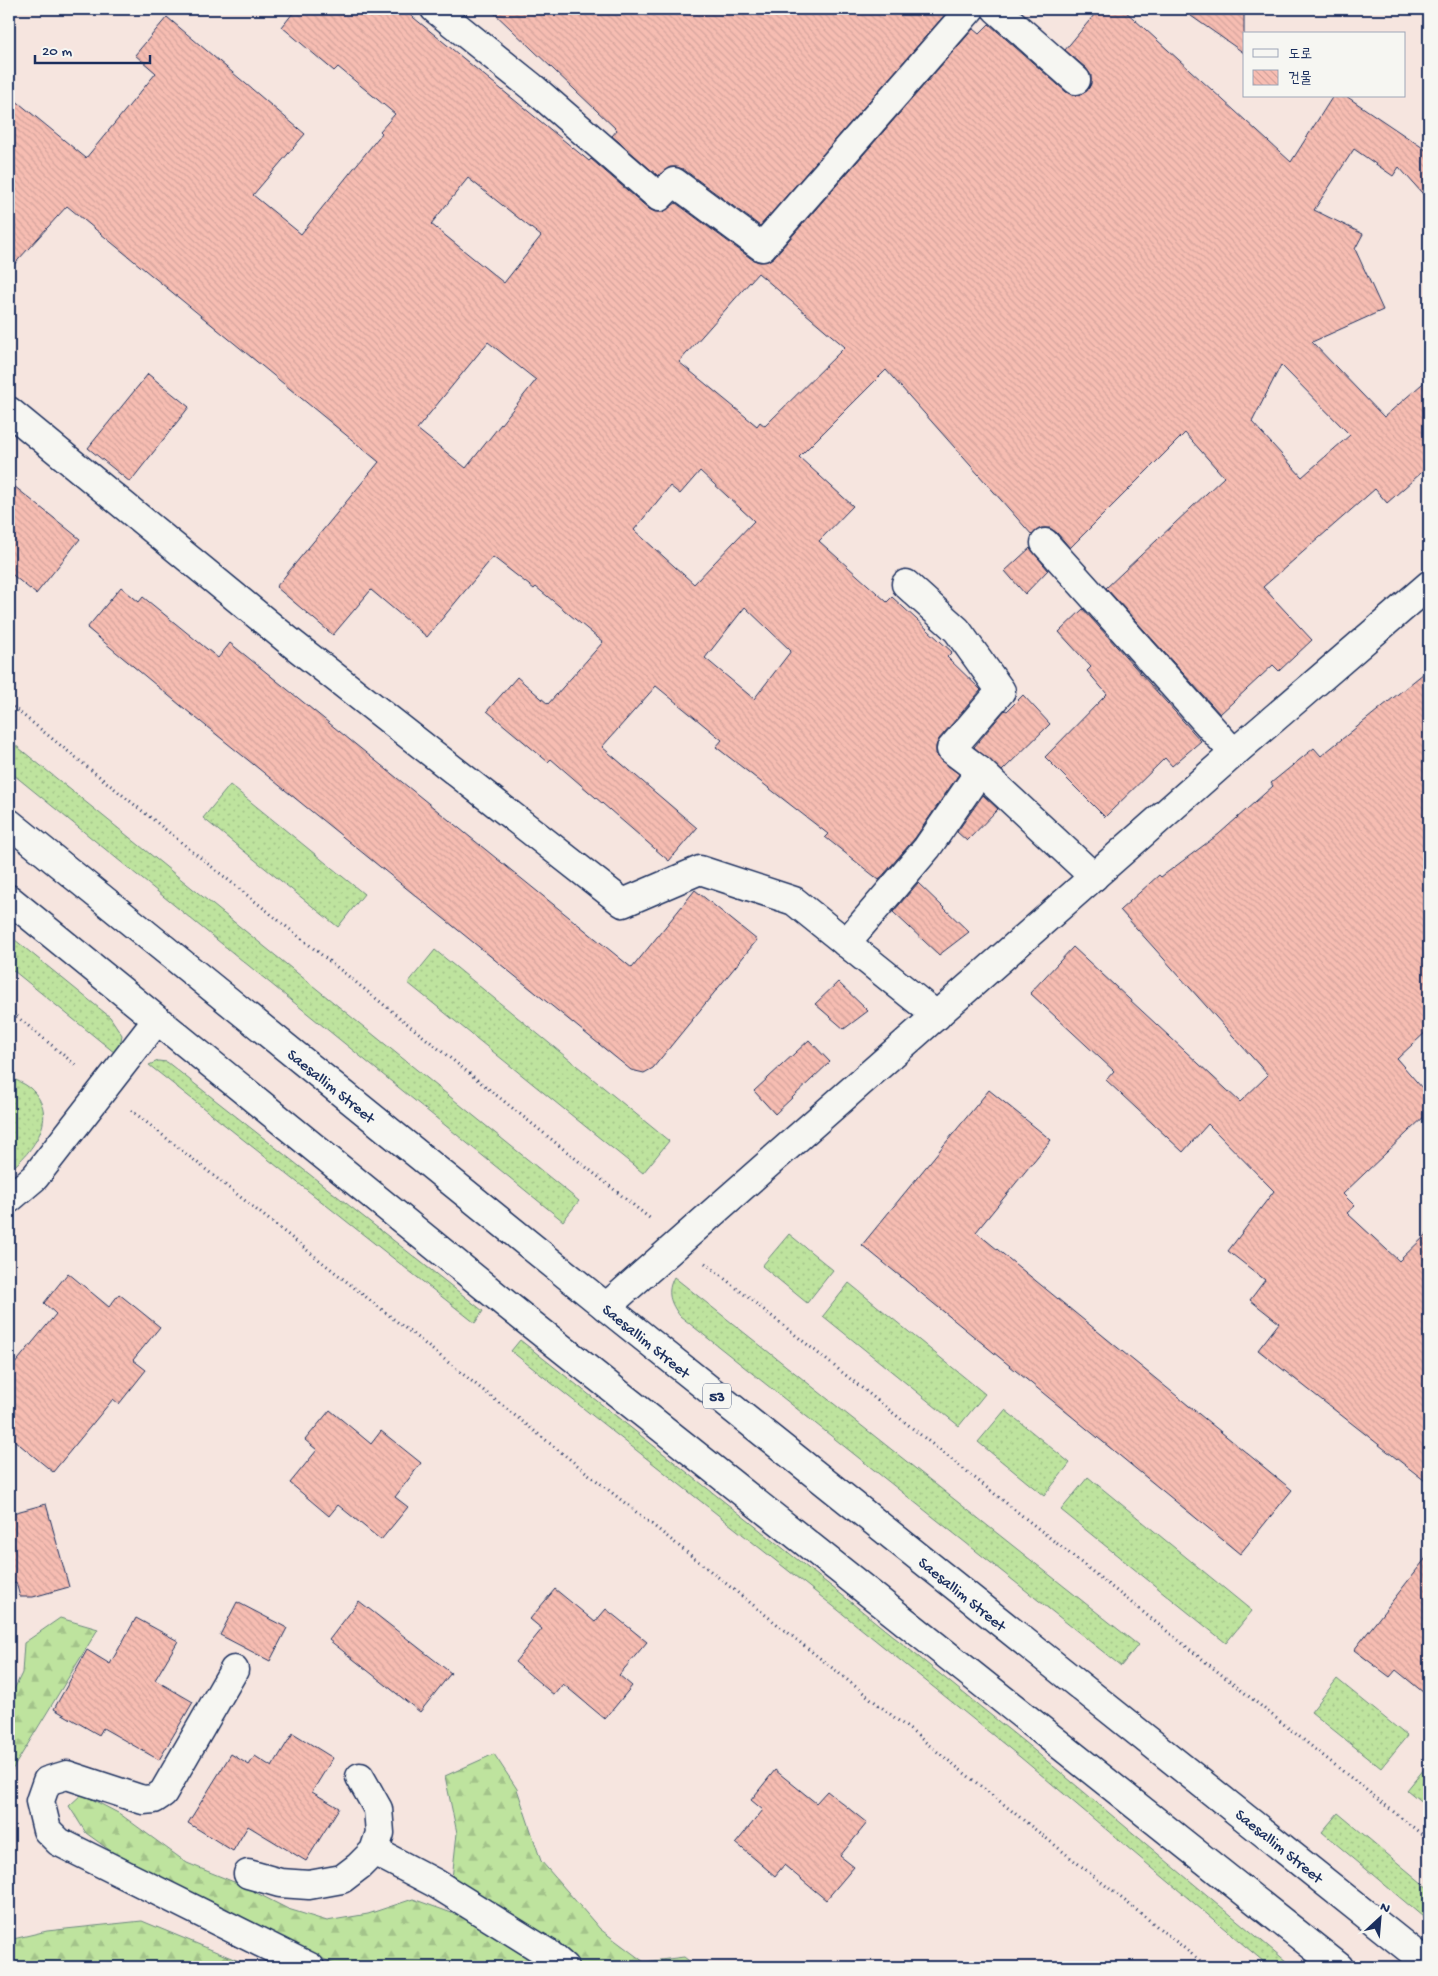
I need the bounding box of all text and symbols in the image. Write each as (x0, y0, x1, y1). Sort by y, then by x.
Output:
scale bar (35, 32, 150, 64)
legend (1243, 32, 1406, 98)
text: 20 m (42, 43, 72, 61)
text: 도로 (1288, 46, 1312, 64)
text: 건물 (1288, 70, 1312, 88)
street label: Saesallim Street (282, 1046, 379, 1130)
street label: Saesallim Street (597, 1301, 694, 1385)
road number: 53 (703, 1384, 731, 1408)
street label: Saesallim Street (913, 1554, 1010, 1638)
street label: Saesallim Street (1230, 1806, 1327, 1890)
north arrow (1356, 1894, 1406, 1944)
text: N (1377, 1899, 1392, 1918)

